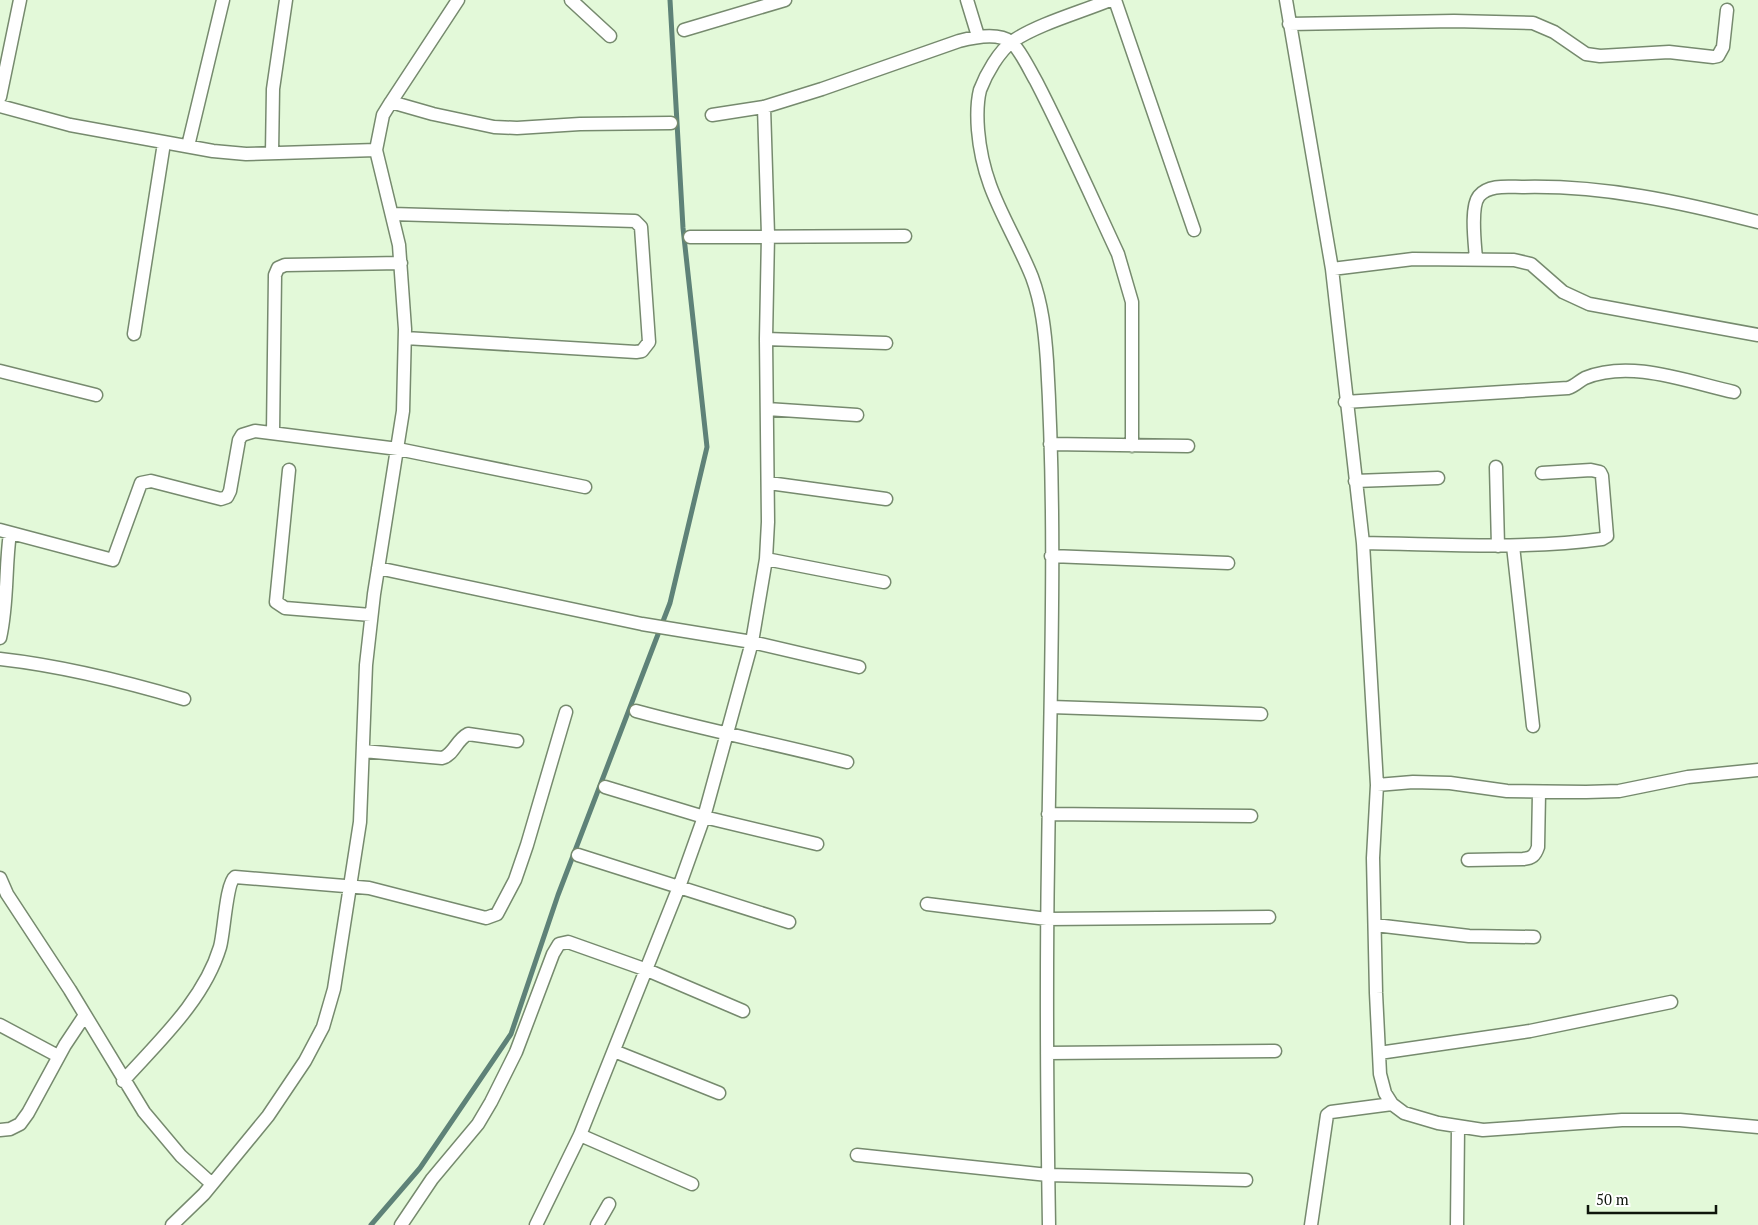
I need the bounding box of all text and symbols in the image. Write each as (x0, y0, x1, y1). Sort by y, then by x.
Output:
scale bar (1588, 1182, 1716, 1214)
text: 50 m (1596, 1189, 1629, 1209)

